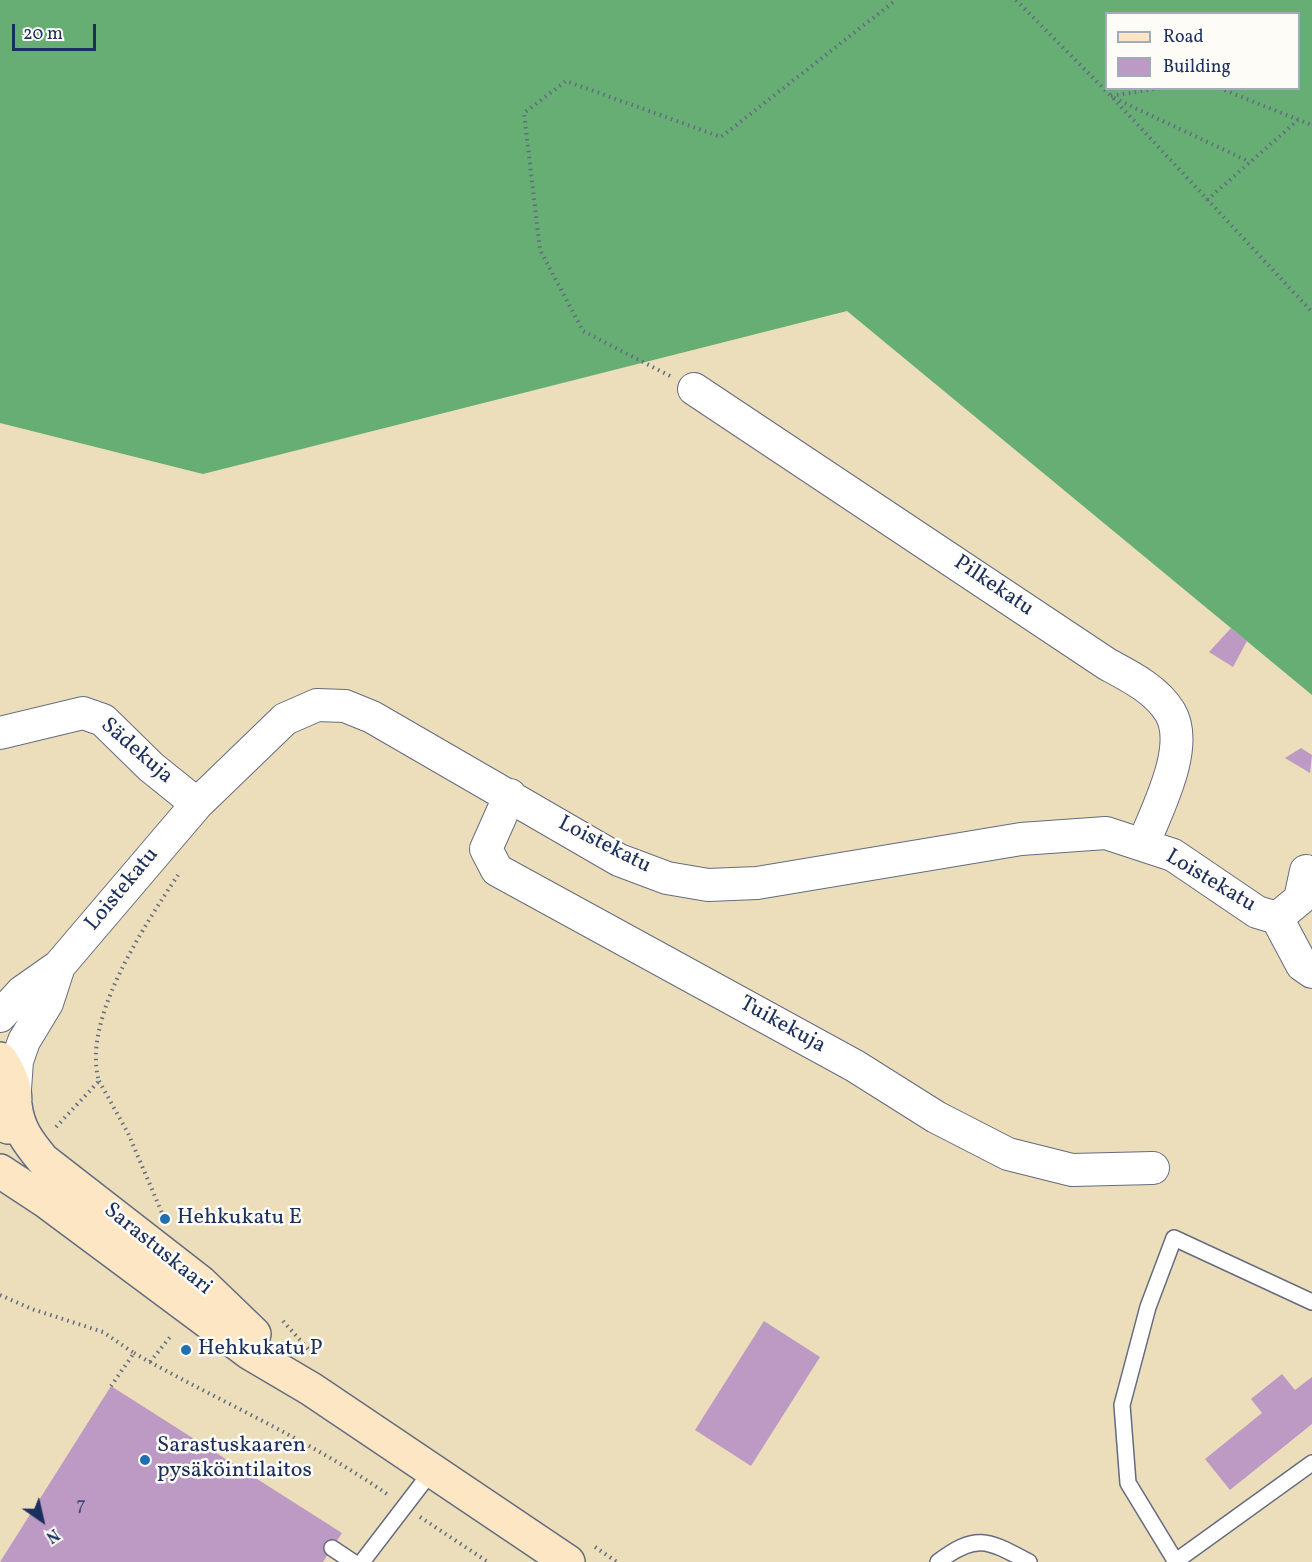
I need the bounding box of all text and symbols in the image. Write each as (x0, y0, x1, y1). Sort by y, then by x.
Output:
scale bar (15, 12, 99, 50)
legend (1105, 12, 1300, 90)
text: 20 m (23, 22, 63, 47)
text: Road (1163, 25, 1204, 50)
text: Building (1163, 55, 1231, 80)
street label: Pilkekatu (948, 551, 1038, 623)
street label: Sädekuja (94, 713, 178, 791)
street label: Loistekatu (553, 811, 655, 881)
street label: Loistekatu (81, 843, 165, 937)
street label: Loistekatu (1160, 845, 1260, 919)
street label: Tuikekuja (734, 992, 830, 1060)
street label: Sarastuskaari (97, 1198, 217, 1302)
place label: Hehkukatu E (177, 1206, 302, 1232)
marker: Hehkukatu E (158, 1212, 172, 1226)
place label: Hehkukatu P (198, 1337, 322, 1363)
marker: Hehkukatu P (179, 1343, 193, 1357)
place label: Sarastuskaaren pysäköintilaitos (157, 1434, 312, 1486)
marker: Sarastuskaaren pysäköintilaitos (138, 1453, 152, 1467)
north arrow (12, 1490, 72, 1550)
house number: 7 (76, 1494, 86, 1518)
text: N (41, 1523, 63, 1547)

